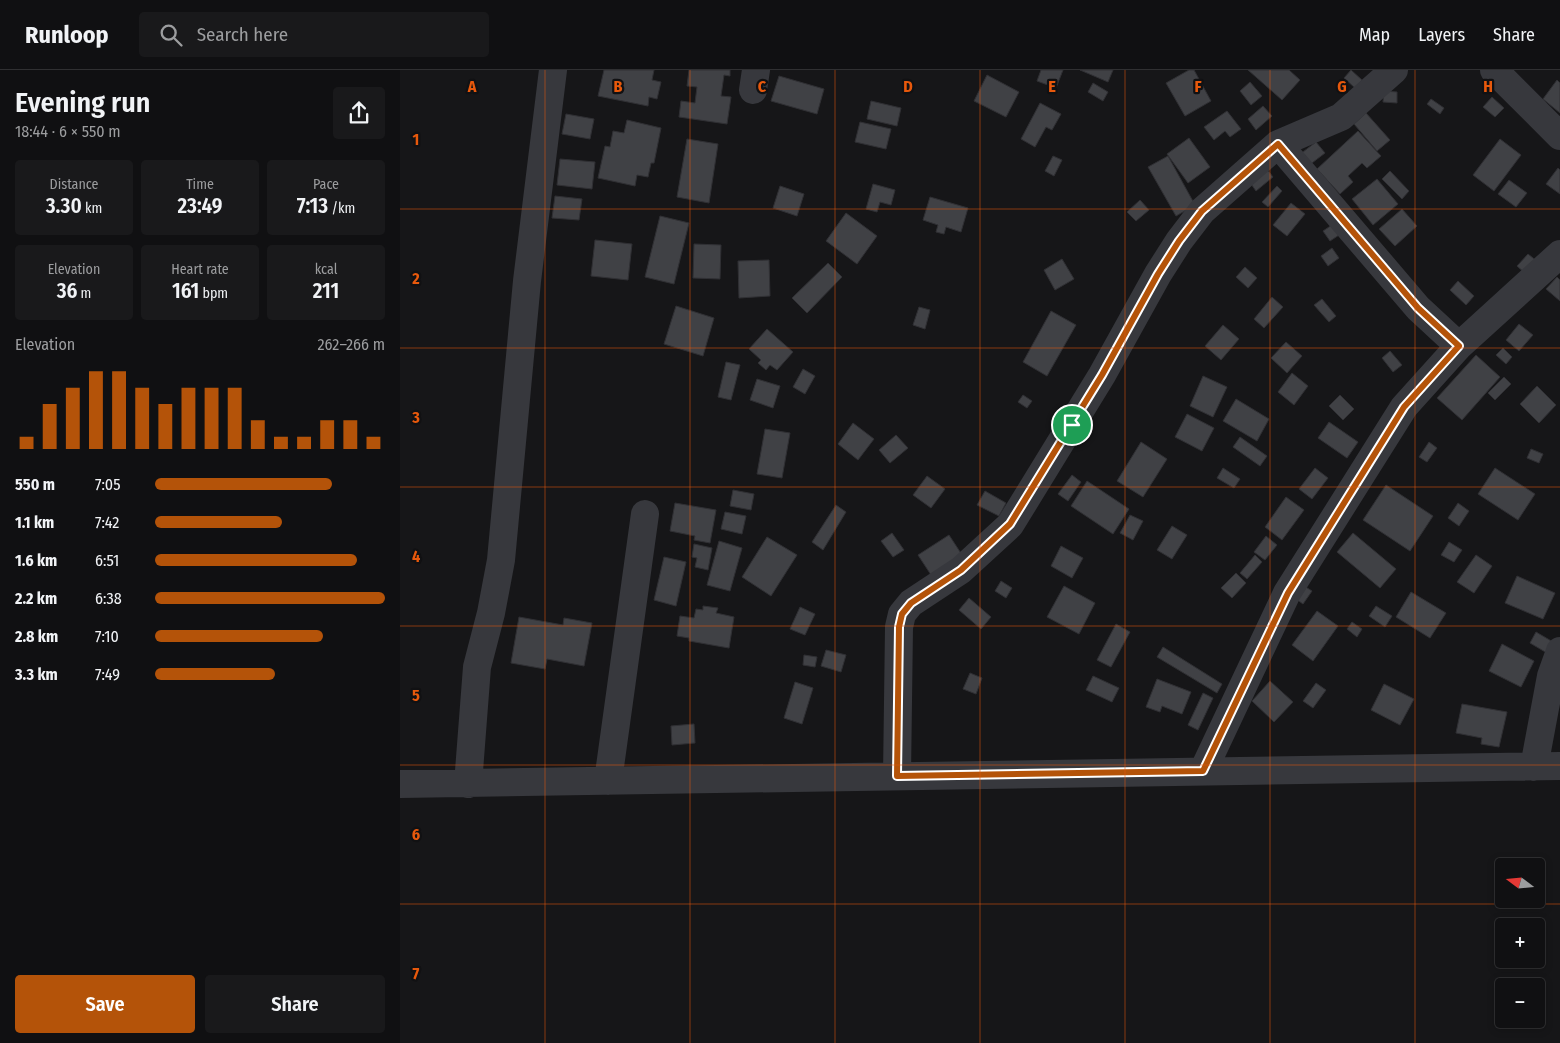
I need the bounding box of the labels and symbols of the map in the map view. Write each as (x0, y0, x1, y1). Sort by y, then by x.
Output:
text: A (467, 77, 477, 96)
text: B (614, 77, 623, 96)
text: C (758, 77, 767, 96)
text: D (903, 77, 913, 96)
text: E (1048, 77, 1056, 96)
text: F (1194, 77, 1202, 96)
text: G (1337, 77, 1347, 96)
text: H (1483, 77, 1493, 96)
text: 1 (413, 130, 419, 149)
text: 2 (411, 269, 420, 288)
pin (1051, 404, 1093, 446)
text: 3 (411, 408, 420, 427)
text: 4 (412, 547, 420, 566)
text: 5 (412, 686, 420, 705)
text: 6 (412, 825, 420, 844)
north arrow (1495, 858, 1545, 908)
text: 7 (413, 964, 420, 983)

